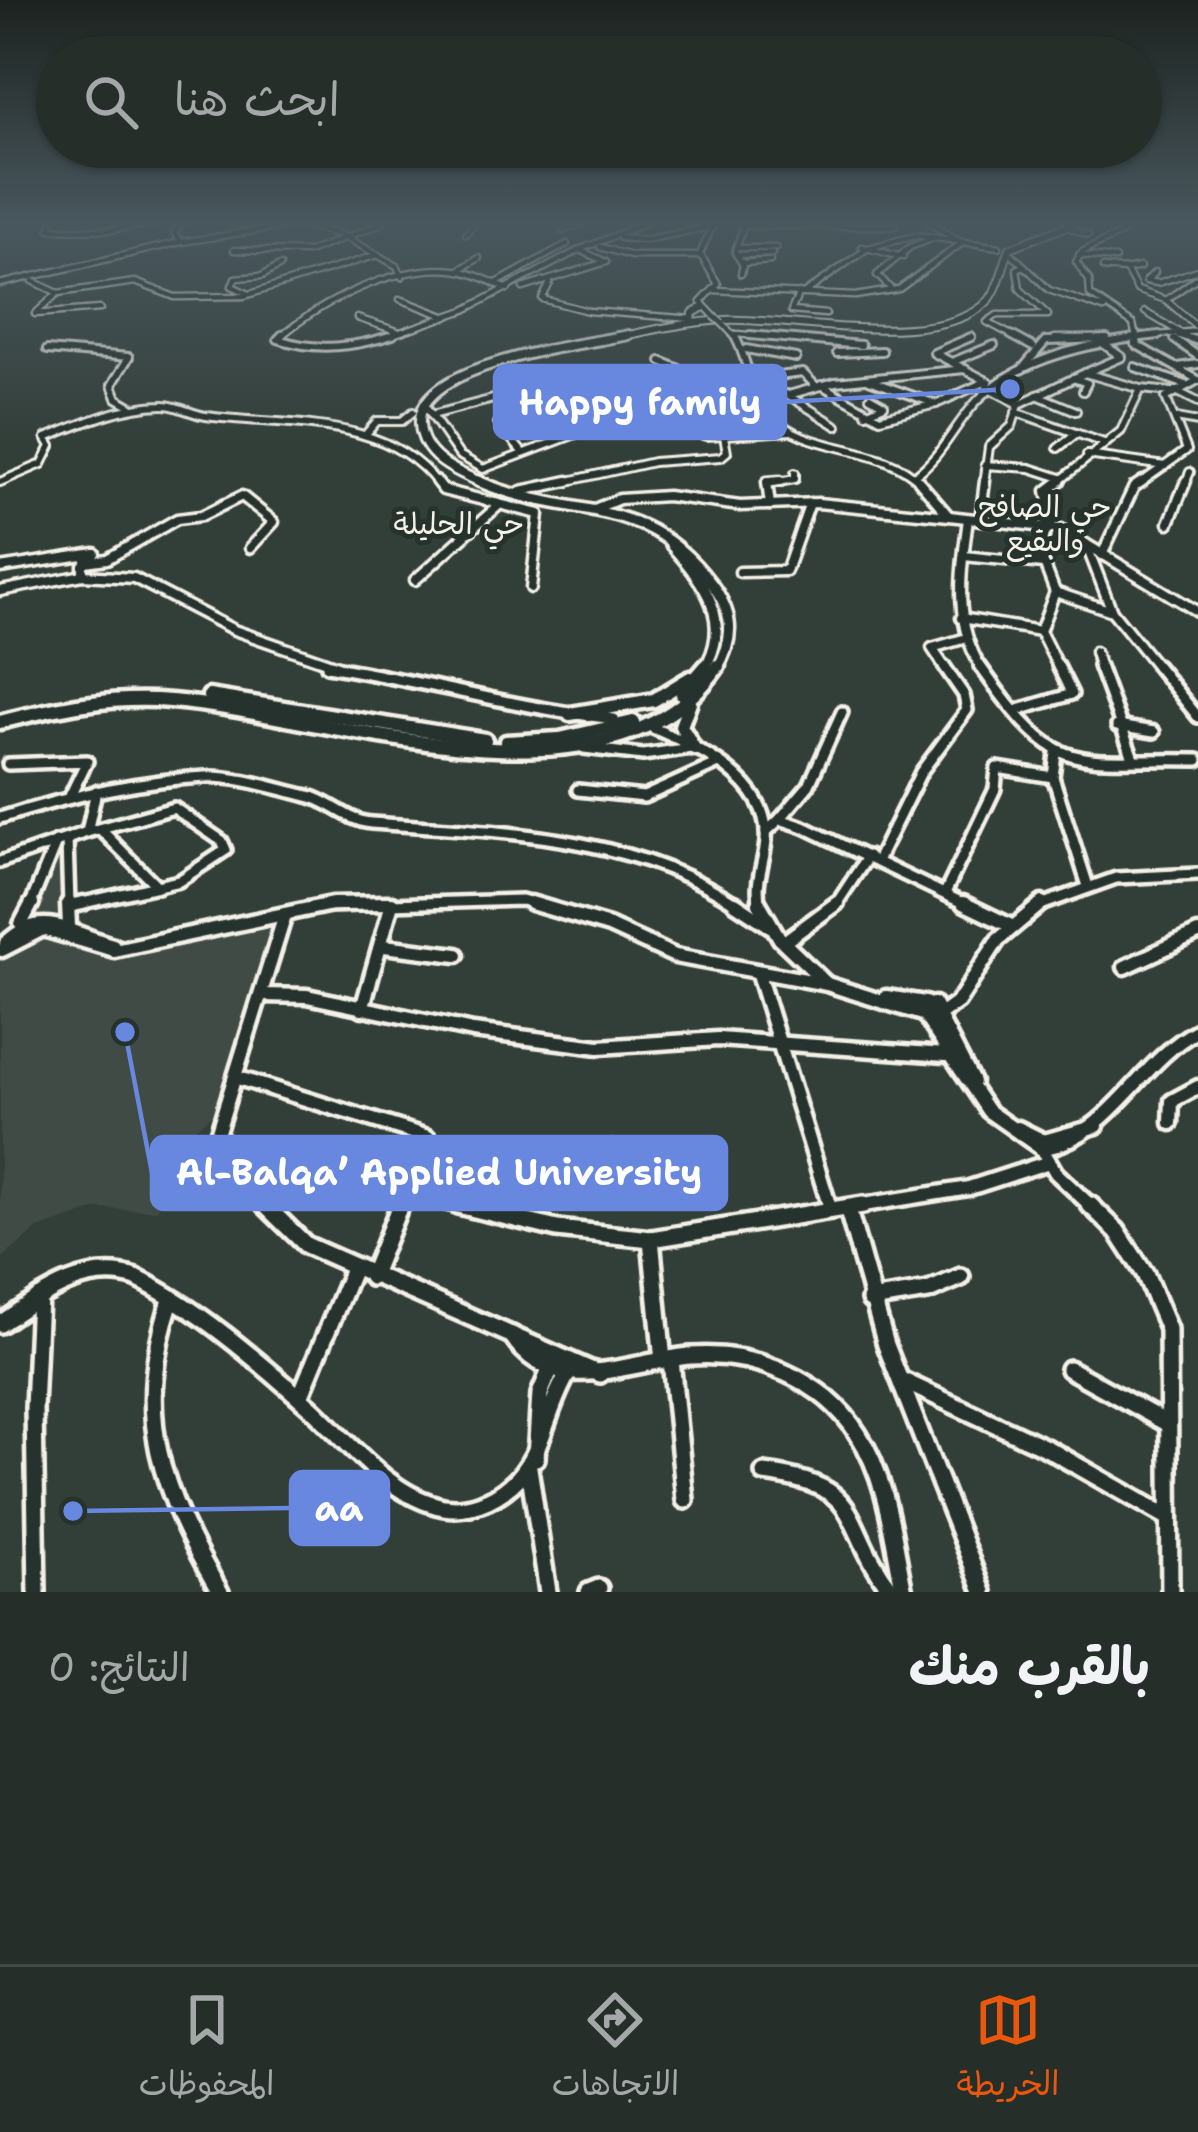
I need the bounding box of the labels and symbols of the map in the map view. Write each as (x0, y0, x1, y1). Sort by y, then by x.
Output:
callout: Happy family (495, 366, 785, 438)
text: Happy family (519, 378, 761, 427)
district label: حي الصافح والبقيع (978, 486, 1112, 562)
district label: حي الحليلة (394, 503, 524, 550)
callout: Al-Balqaʼ Applied University (152, 1137, 726, 1209)
text: Al-Balqaʼ Applied University (176, 1148, 702, 1197)
callout: aa (291, 1472, 388, 1544)
text: aa (314, 1484, 364, 1533)

